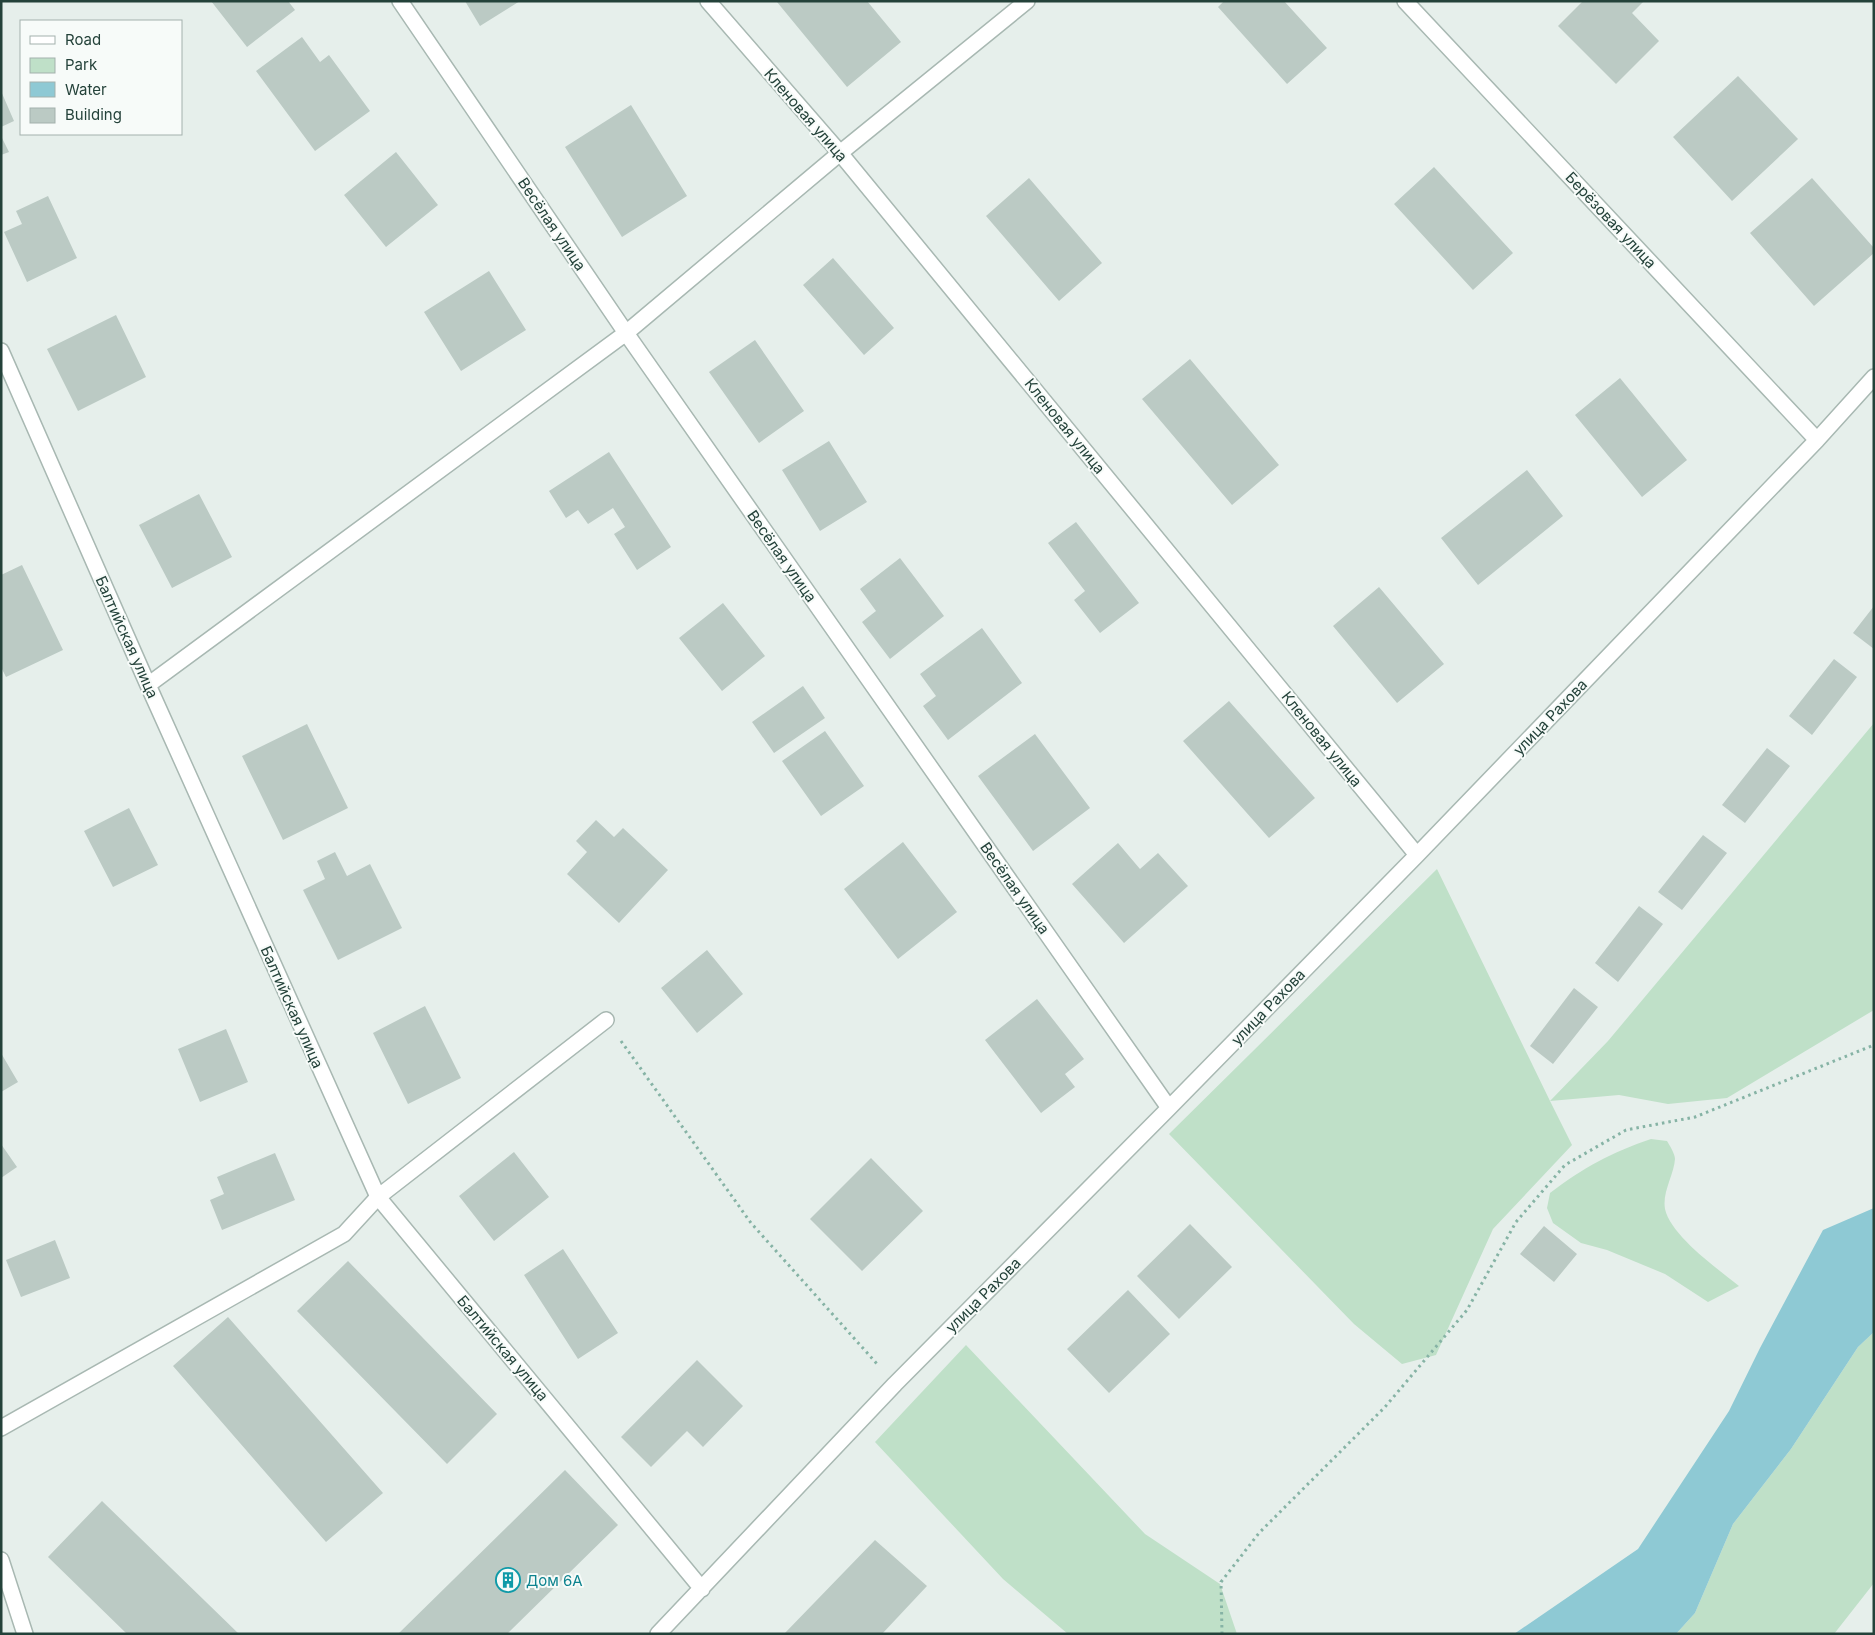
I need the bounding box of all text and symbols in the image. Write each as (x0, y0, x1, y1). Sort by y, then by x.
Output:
legend (20, 20, 182, 135)
text: Road (65, 30, 101, 49)
text: Park (65, 55, 98, 74)
street label: Кленовая улица (760, 64, 852, 166)
text: Water (65, 80, 107, 99)
text: Building (65, 105, 122, 124)
street label: Берёзовая улица (1561, 168, 1661, 272)
street label: Весёлая улица (514, 174, 590, 274)
street label: Кленовая улица (1021, 374, 1109, 478)
street label: Весёлая улица (743, 506, 821, 606)
street label: Балтийская улица (91, 573, 163, 701)
street label: улица Рахова (1509, 675, 1591, 759)
street label: Кленовая улица (1278, 687, 1366, 791)
street label: Весёлая улица (976, 838, 1054, 938)
street label: Балтийская улица (256, 943, 328, 1071)
street label: улица Рахова (1227, 965, 1309, 1049)
street label: улица Рахова (941, 1253, 1025, 1337)
street label: Балтийская улица (453, 1291, 553, 1405)
building icon: Дом 6А (495, 1567, 521, 1593)
place label: Дом 6А (526, 1571, 583, 1590)

